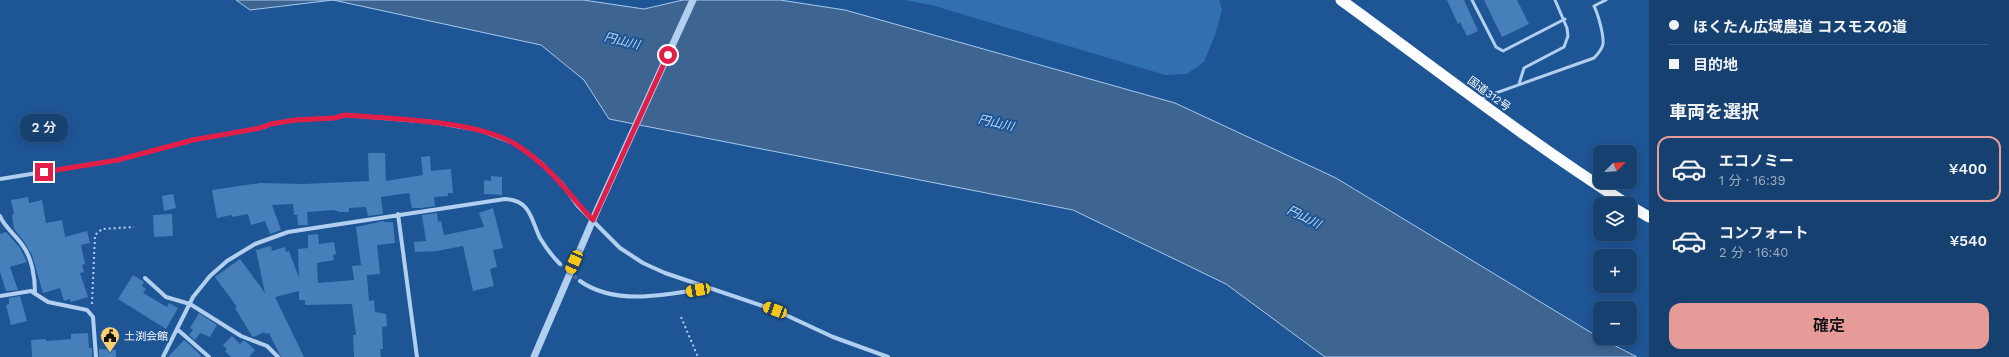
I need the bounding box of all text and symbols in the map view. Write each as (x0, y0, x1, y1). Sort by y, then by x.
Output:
text: ほくたん広域農道 コスモスの道 (1693, 18, 1907, 36)
water label: 円山川 (603, 30, 643, 53)
route start (659, 46, 677, 64)
text: 目的地 (1693, 56, 1738, 74)
street label: 国道312号 (1465, 74, 1513, 114)
text: 車両を選択 (1669, 101, 1759, 122)
water label: 円山川 (977, 112, 1017, 134)
callout: 2 分 (20, 114, 68, 142)
text: 2 分 (32, 120, 56, 135)
north arrow (1593, 145, 1637, 189)
map controls (1593, 145, 1637, 345)
icon: car (1671, 151, 1707, 187)
text: エコノミー (1719, 152, 1794, 170)
text: ¥400 (1949, 160, 1987, 178)
route end (35, 163, 53, 181)
text: 1 分 · 16:39 (1719, 173, 1785, 188)
button: layers (1593, 197, 1637, 241)
water label: 円山川 (1285, 203, 1325, 232)
icon: car (1671, 223, 1707, 259)
text: コンフォート (1719, 224, 1809, 242)
text: ¥540 (1949, 232, 1987, 250)
text: 2 分 · 16:40 (1719, 245, 1788, 260)
car (564, 249, 584, 275)
button: + (1593, 249, 1637, 293)
car (685, 282, 711, 298)
car (762, 300, 788, 320)
button: − (1593, 301, 1637, 345)
button: 確定 (1669, 303, 1989, 349)
public building icon: 土渕会館 (99, 325, 121, 353)
place label: 土渕会館 (124, 330, 168, 343)

